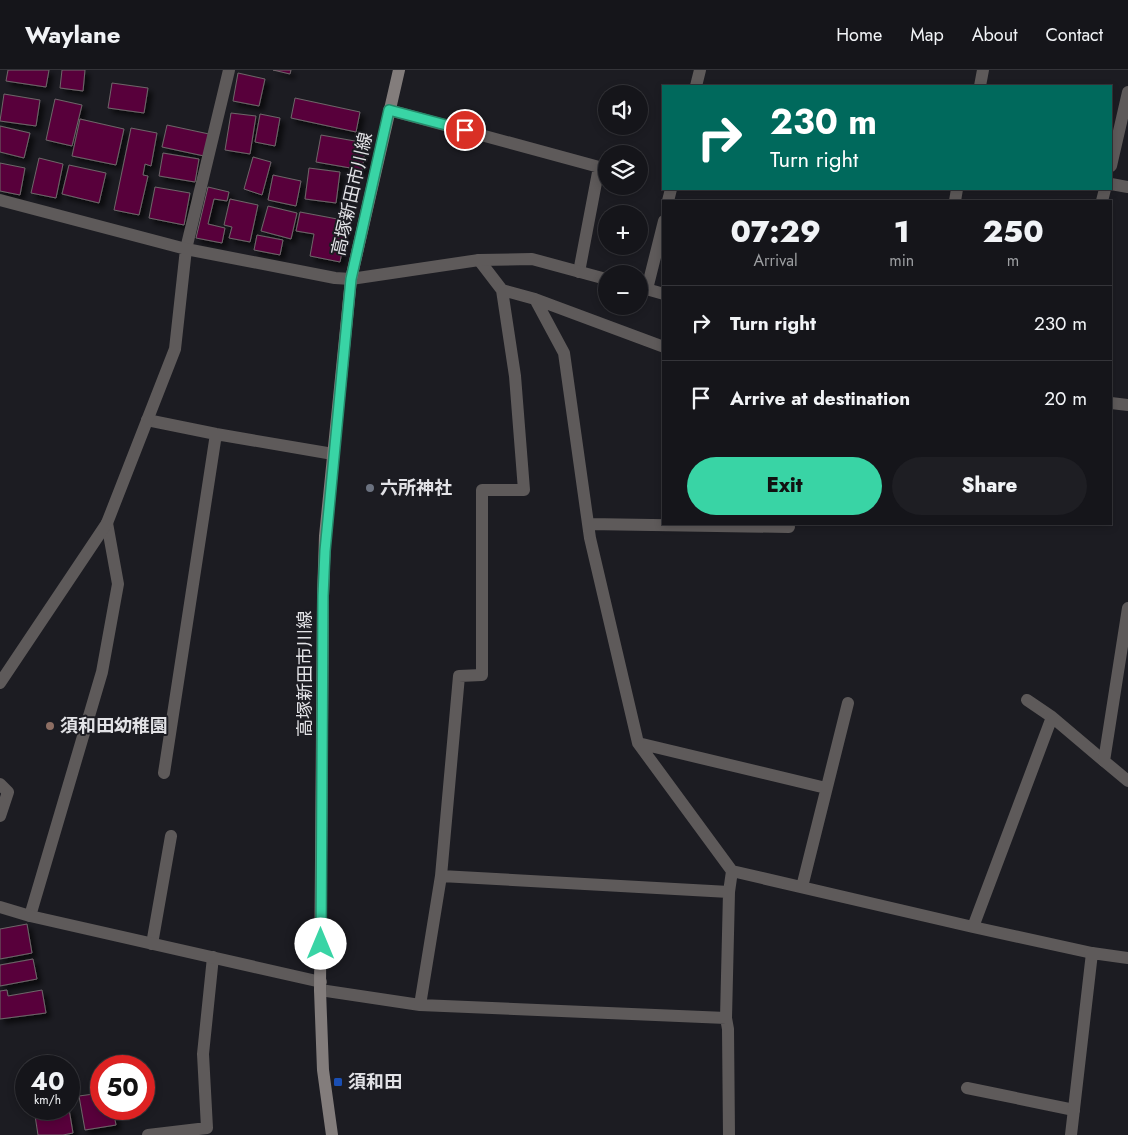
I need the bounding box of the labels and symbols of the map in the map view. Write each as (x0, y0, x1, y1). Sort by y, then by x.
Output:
pin (444, 109, 486, 151)
street label: 高塚新田市川線 (325, 130, 379, 258)
place label: 六所神社 (380, 475, 452, 501)
marker: 六所神社 (364, 482, 376, 494)
street label: 高塚新田市川線 (292, 611, 318, 737)
place label: 須和田幼稚園 (60, 713, 168, 739)
marker: 須和田幼稚園 (44, 720, 56, 732)
position arrow (294, 917, 346, 969)
speed limit sign: 50 (90, 1055, 155, 1120)
place label: 須和田 (348, 1069, 402, 1095)
marker: 須和田 (332, 1076, 344, 1088)

